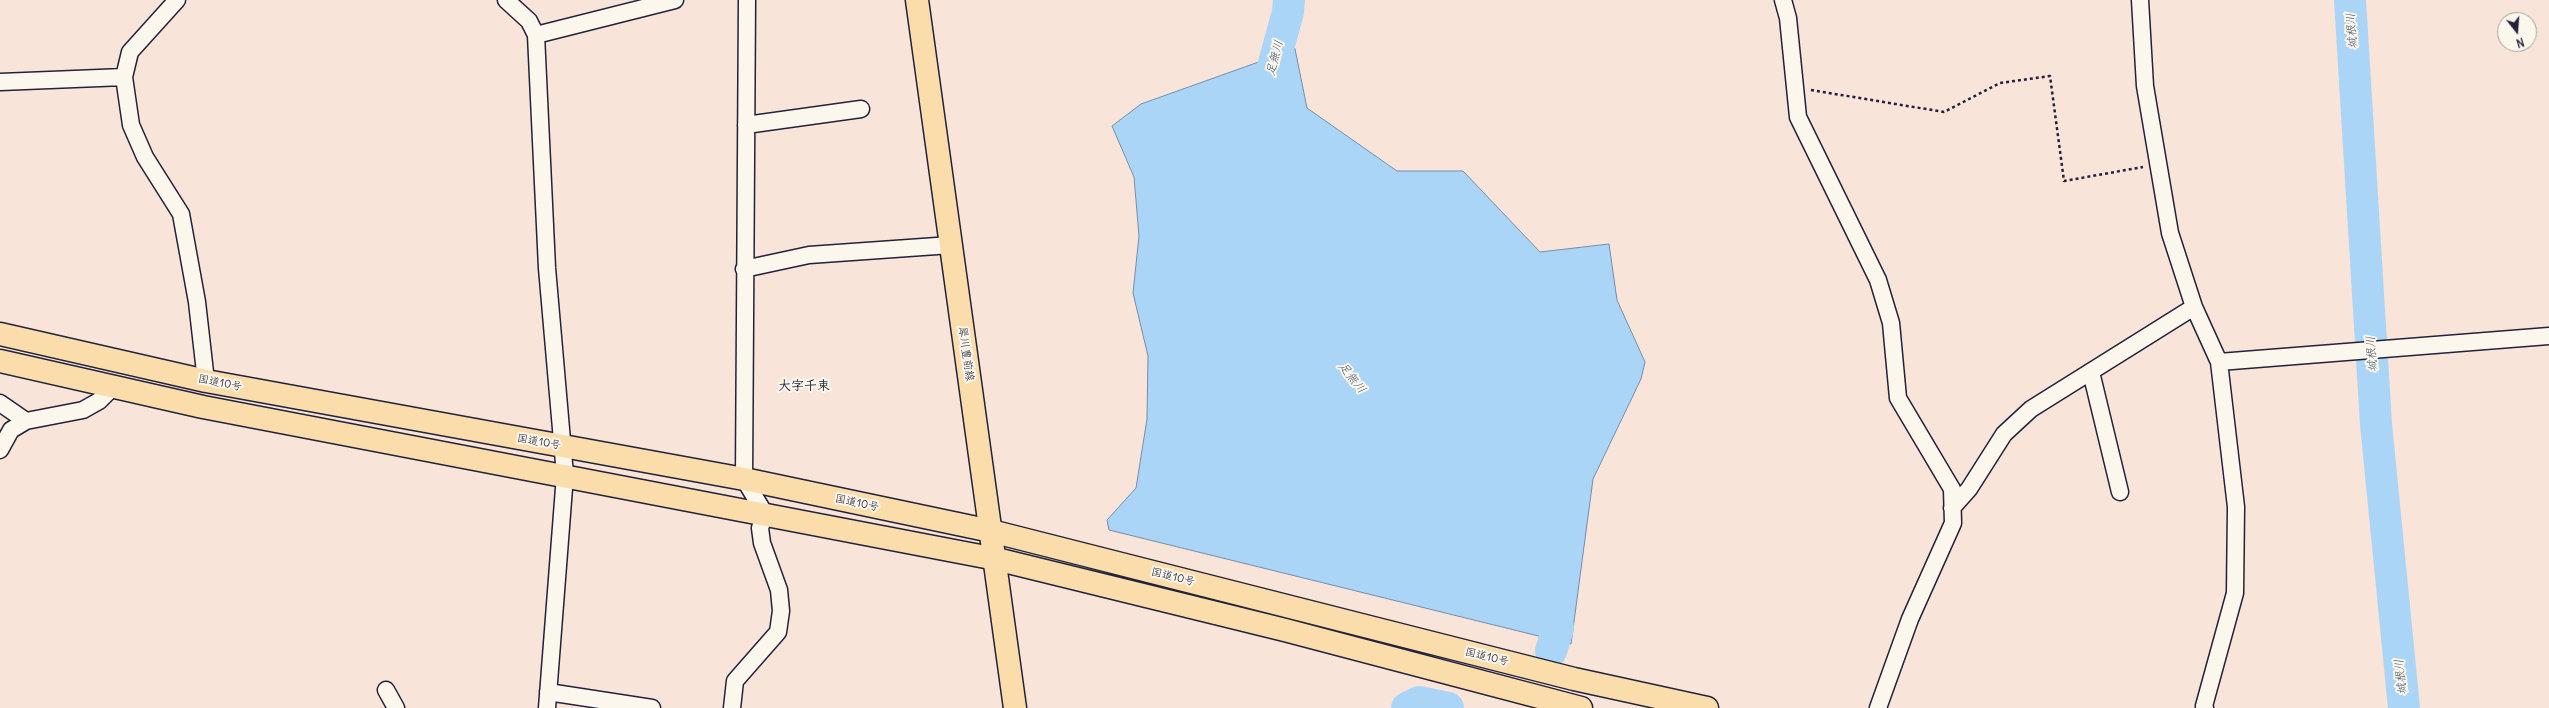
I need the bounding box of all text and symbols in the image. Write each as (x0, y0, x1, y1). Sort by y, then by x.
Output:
north arrow (2497, 12, 2537, 52)
water label: 城根川 (2344, 13, 2360, 49)
text: N (2515, 35, 2526, 50)
water label: 足無川 (1264, 39, 1286, 77)
street label: 犀川豊前線 (956, 326, 976, 382)
water label: 城根川 (2364, 336, 2380, 372)
water label: 足無川 (1335, 359, 1369, 397)
street label: 国道10号 (197, 372, 243, 394)
district label: 大字千束 (778, 378, 830, 394)
street label: 国道10号 (516, 432, 562, 452)
street label: 国道10号 (834, 492, 880, 514)
street label: 国道10号 (1150, 565, 1196, 589)
street label: 国道10号 (1464, 645, 1510, 669)
water label: 城根川 (2392, 658, 2410, 696)

